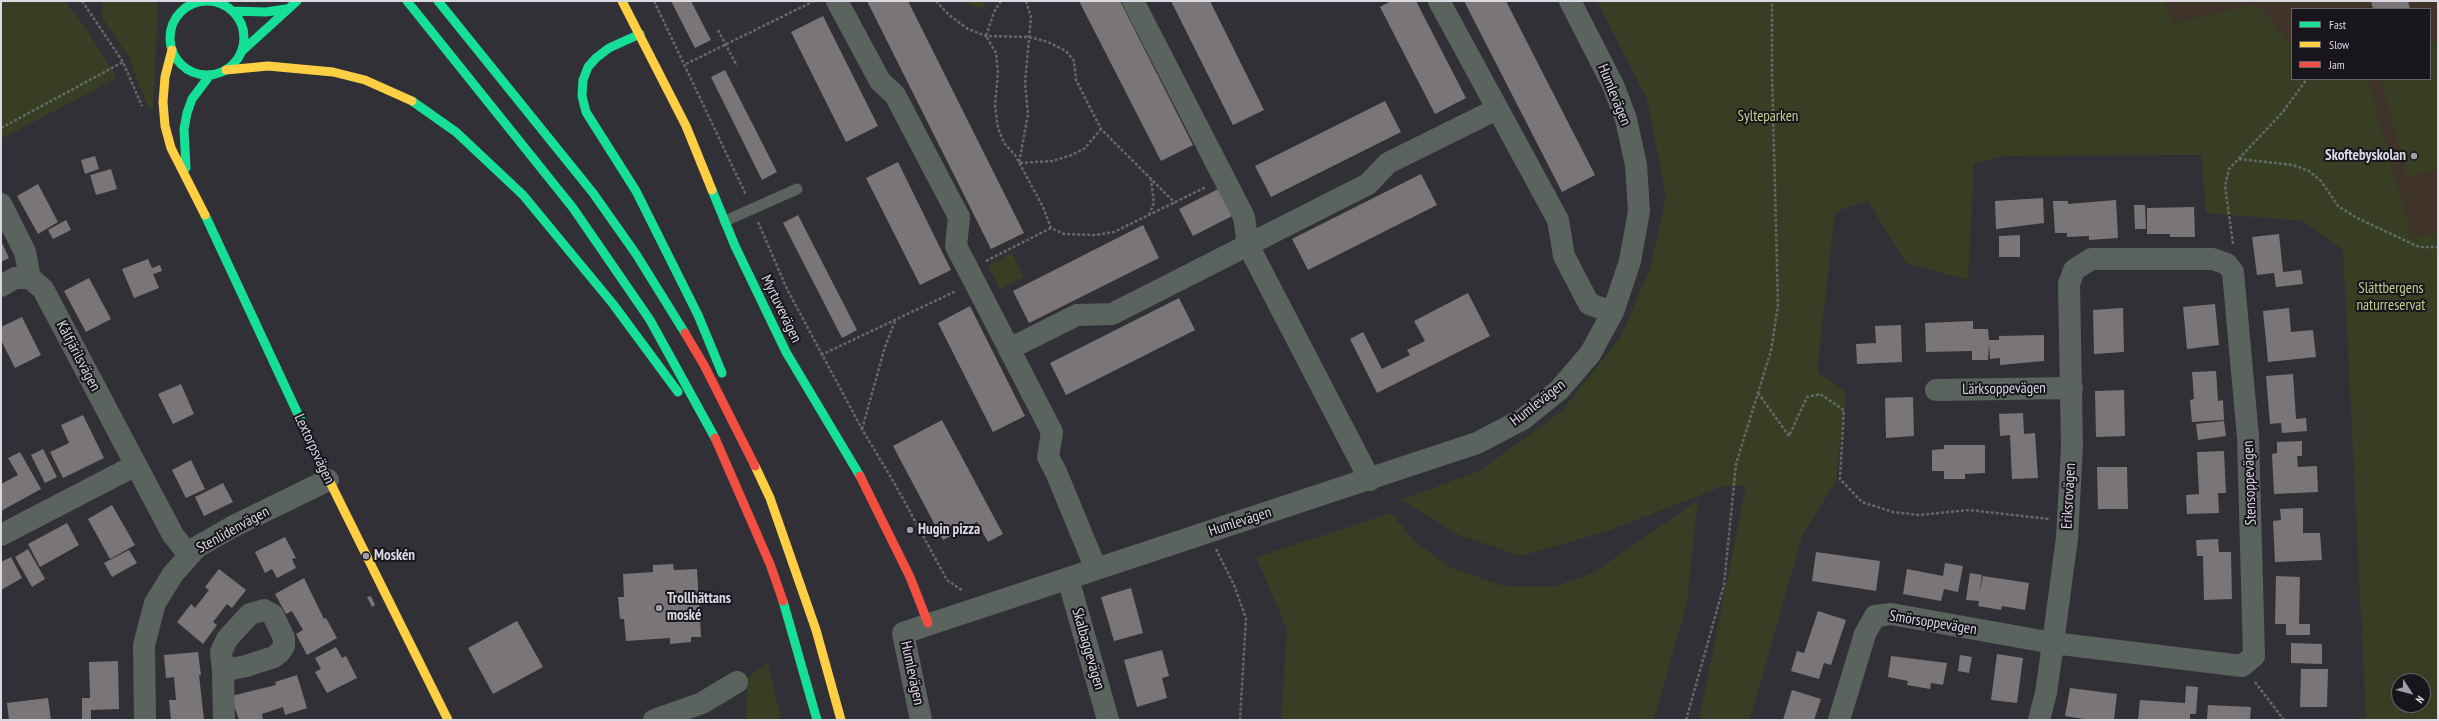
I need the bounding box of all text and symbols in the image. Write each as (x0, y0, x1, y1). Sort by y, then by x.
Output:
legend (2291, 8, 2431, 80)
text: Fast (2329, 17, 2346, 32)
text: Slow (2329, 37, 2349, 52)
text: Jam (2329, 57, 2345, 72)
street label: Humlevägen (1594, 62, 1634, 128)
park label: Sylteparken (1738, 108, 1798, 126)
place label: Skoftebyskolan (2325, 147, 2406, 165)
marker: Skoftebyskolan (2409, 151, 2419, 161)
street label: Myrtuvevägen (757, 272, 805, 346)
park label: Slättbergens naturreservat (2357, 280, 2425, 315)
street label: Kålfjärilsvägen (52, 318, 104, 394)
street label: Humlevägen (1507, 376, 1569, 430)
street label: Lärksoppevägen (1962, 379, 2046, 399)
street label: Lextorpsvägen (290, 411, 338, 487)
street label: Stensoppevägen (2240, 440, 2260, 526)
street label: Eriksrovägen (2058, 462, 2080, 530)
street label: Stenlidenvägen (194, 503, 272, 557)
street label: Humlevägen (1206, 503, 1274, 541)
place label: Hugin pizza (918, 521, 980, 539)
marker: Hugin pizza (905, 525, 915, 535)
place label: Moskén (374, 547, 415, 565)
marker: Moskén (361, 551, 371, 561)
place label: Trollhättans moské (667, 590, 731, 625)
marker: Trollhättans moské (654, 603, 664, 613)
street label: Skalbaggevägen (1068, 606, 1108, 692)
street label: Smörsoppevägen (1888, 607, 1978, 639)
street label: Humlevägen (896, 639, 928, 707)
north arrow (2391, 673, 2431, 713)
text: N (2412, 693, 2427, 706)

